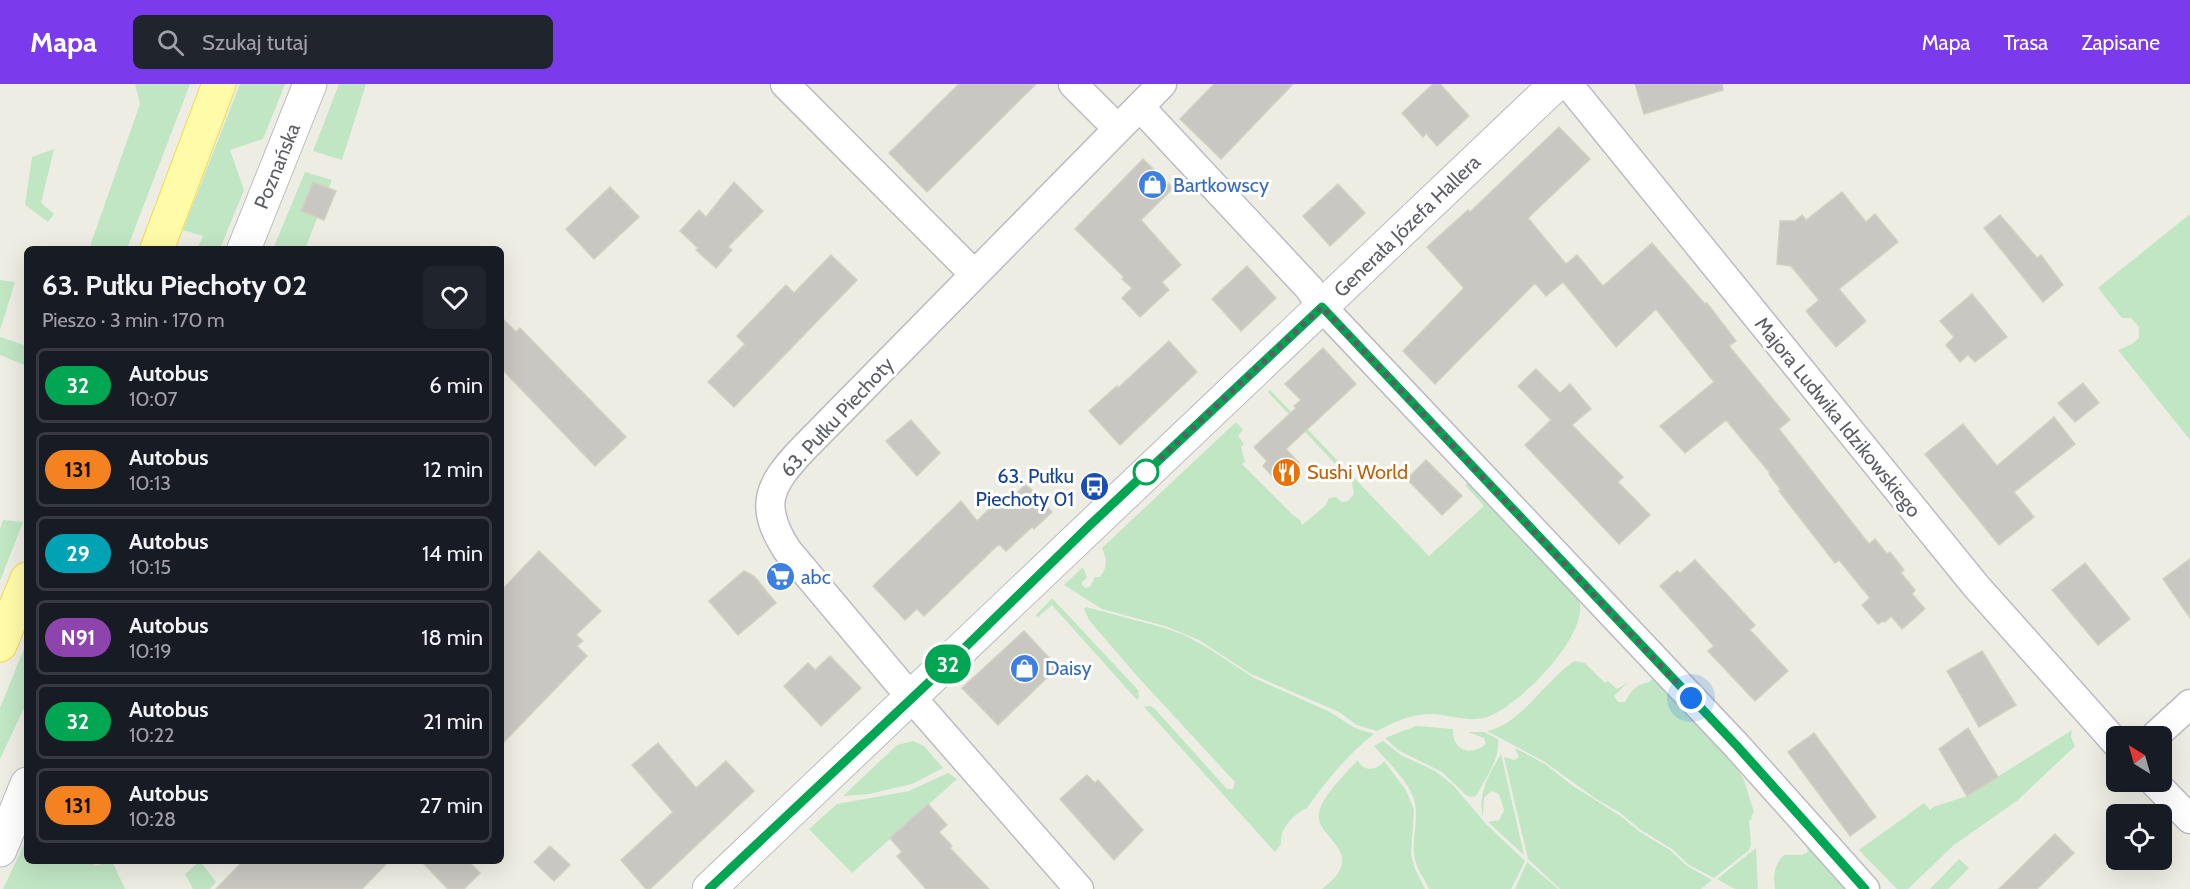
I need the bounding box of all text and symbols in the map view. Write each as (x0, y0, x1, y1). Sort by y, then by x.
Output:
search box (133, 15, 553, 69)
text: Mapa (30, 25, 97, 59)
icon: search (154, 26, 187, 59)
text: Szukaj tutaj (202, 29, 308, 56)
text: Mapa (1922, 30, 1970, 55)
text: Trasa (2003, 30, 2048, 55)
text: Zapisane (2081, 30, 2160, 55)
street label: Poznańska (249, 119, 305, 212)
street label: Generała Józefa Hallera (1329, 150, 1485, 302)
shop icon: Bartkowscy (1136, 169, 1168, 201)
place label: Bartkowscy (1173, 173, 1269, 197)
button: heart (423, 266, 486, 329)
text: 63. Pułku Piechoty 02 (42, 268, 307, 302)
text: Pieszo · 3 min · 170 m (42, 308, 224, 332)
street label: Majora Ludwika Idzikowskiego (1750, 312, 1926, 522)
street label: 63. Pułku Piechoty (775, 352, 899, 482)
text: Autobus (129, 360, 209, 387)
text: 6 min (429, 372, 483, 399)
text: 32 (67, 373, 89, 398)
text: 10:07 (129, 387, 177, 411)
text: Autobus (129, 444, 209, 471)
text: 12 min (423, 456, 483, 483)
restaurant icon: Sushi World (1270, 456, 1302, 488)
text: 131 (65, 457, 91, 482)
unlabelled marker (1133, 459, 1159, 485)
place label: Sushi World (1307, 460, 1408, 484)
place label: 63. Pułku Piechoty 01 (976, 464, 1074, 511)
text: 10:13 (129, 471, 171, 495)
bus stop icon: 63. Pułku Piechoty 01 (1079, 471, 1111, 503)
text: Autobus (129, 528, 209, 555)
text: 14 min (422, 540, 483, 567)
text: 29 (67, 541, 89, 566)
text: 10:15 (129, 555, 171, 579)
supermarket icon: abc (764, 561, 796, 593)
place label: abc (801, 565, 831, 589)
text: Autobus (129, 612, 209, 639)
text: 18 min (421, 624, 483, 651)
text: N91 (61, 625, 95, 650)
text: 10:19 (129, 639, 172, 663)
line badge: 32 (921, 644, 975, 684)
text: 32 (937, 652, 959, 677)
shop icon: Daisy (1008, 652, 1040, 684)
place label: Daisy (1045, 656, 1092, 680)
your location (1676, 683, 1706, 713)
text: Autobus (129, 696, 209, 723)
text: 21 min (423, 708, 483, 735)
text: 32 (67, 709, 89, 734)
text: 10:22 (129, 723, 175, 747)
north arrow (2106, 726, 2172, 792)
map controls (2106, 726, 2172, 870)
text: Autobus (129, 780, 209, 807)
text: 27 min (419, 792, 483, 819)
text: 131 (65, 793, 91, 818)
button: locate (2106, 804, 2172, 870)
text: 10:28 (129, 807, 176, 831)

